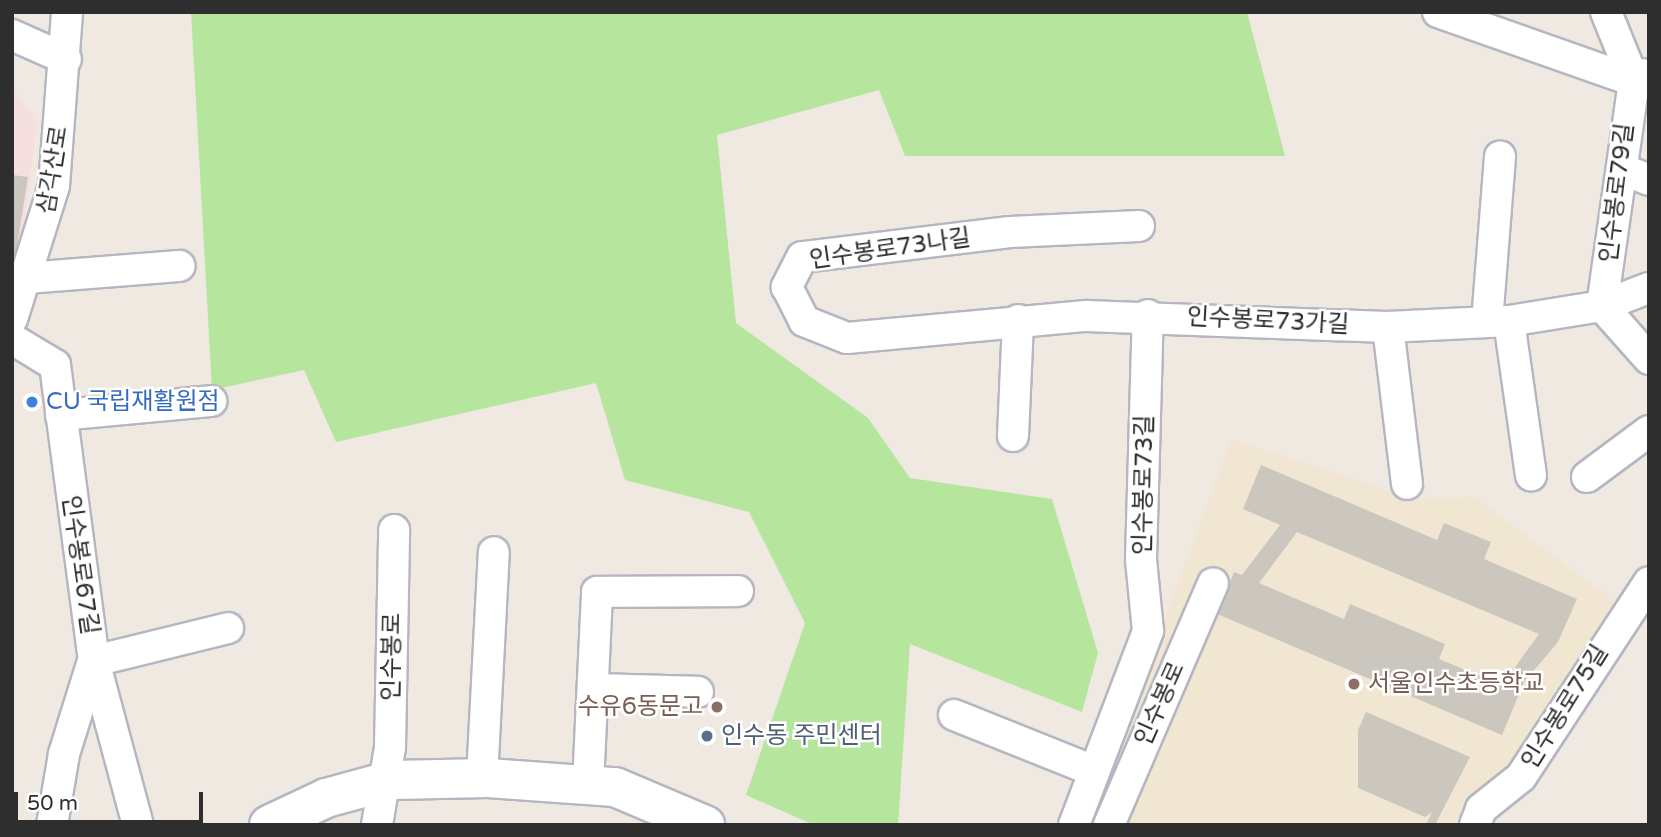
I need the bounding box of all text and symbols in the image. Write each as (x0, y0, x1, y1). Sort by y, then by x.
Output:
street label: 인수봉로79길 (1594, 121, 1640, 265)
street label: 삼각산로 (32, 124, 74, 216)
street label: 인수봉로73나길 (807, 223, 973, 275)
street label: 인수봉로73가길 (1186, 302, 1350, 340)
place label: CU 국립재활원점 (46, 388, 220, 416)
marker: CU 국립재활원점 (24, 394, 40, 410)
street label: 인수봉로73길 (1128, 414, 1160, 556)
street label: 인수봉로67길 (56, 493, 104, 637)
street label: 인수봉로 (377, 613, 407, 701)
street label: 인수봉로75길 (1516, 640, 1614, 774)
street label: 인수봉로 (1129, 658, 1191, 750)
place label: 서울인수초등학교 (1368, 670, 1545, 698)
marker: 서울인수초등학교 (1346, 676, 1362, 692)
place label: 수유6동문고 (578, 693, 703, 721)
marker: 수유6동문고 (709, 699, 725, 715)
place label: 인수동 주민센터 (721, 722, 882, 750)
marker: 인수동 주민센터 (699, 728, 715, 744)
scale bar (18, 778, 206, 822)
text: 50 m (27, 791, 78, 816)

